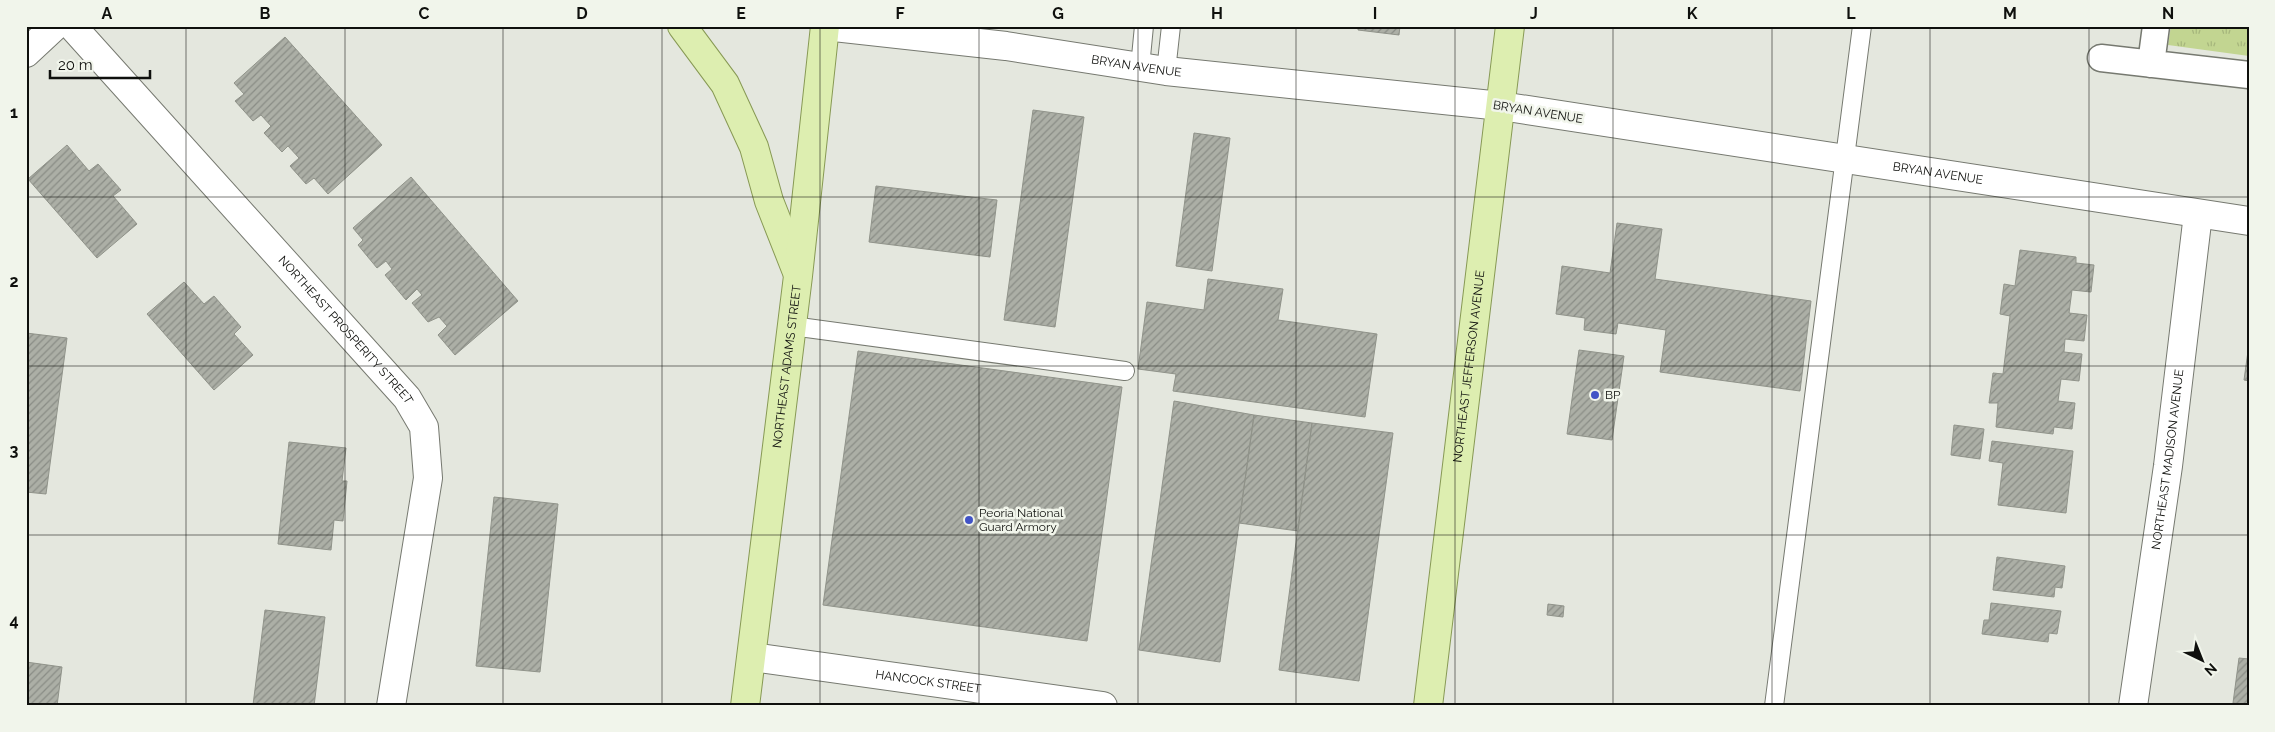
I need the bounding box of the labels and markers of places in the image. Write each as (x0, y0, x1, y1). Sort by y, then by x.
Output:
place label: BP (1605, 388, 1621, 402)
marker: BP (1589, 389, 1601, 401)
place label: Peoria National Guard Armory (979, 506, 1064, 534)
marker: Peoria National Guard Armory (963, 514, 975, 526)

